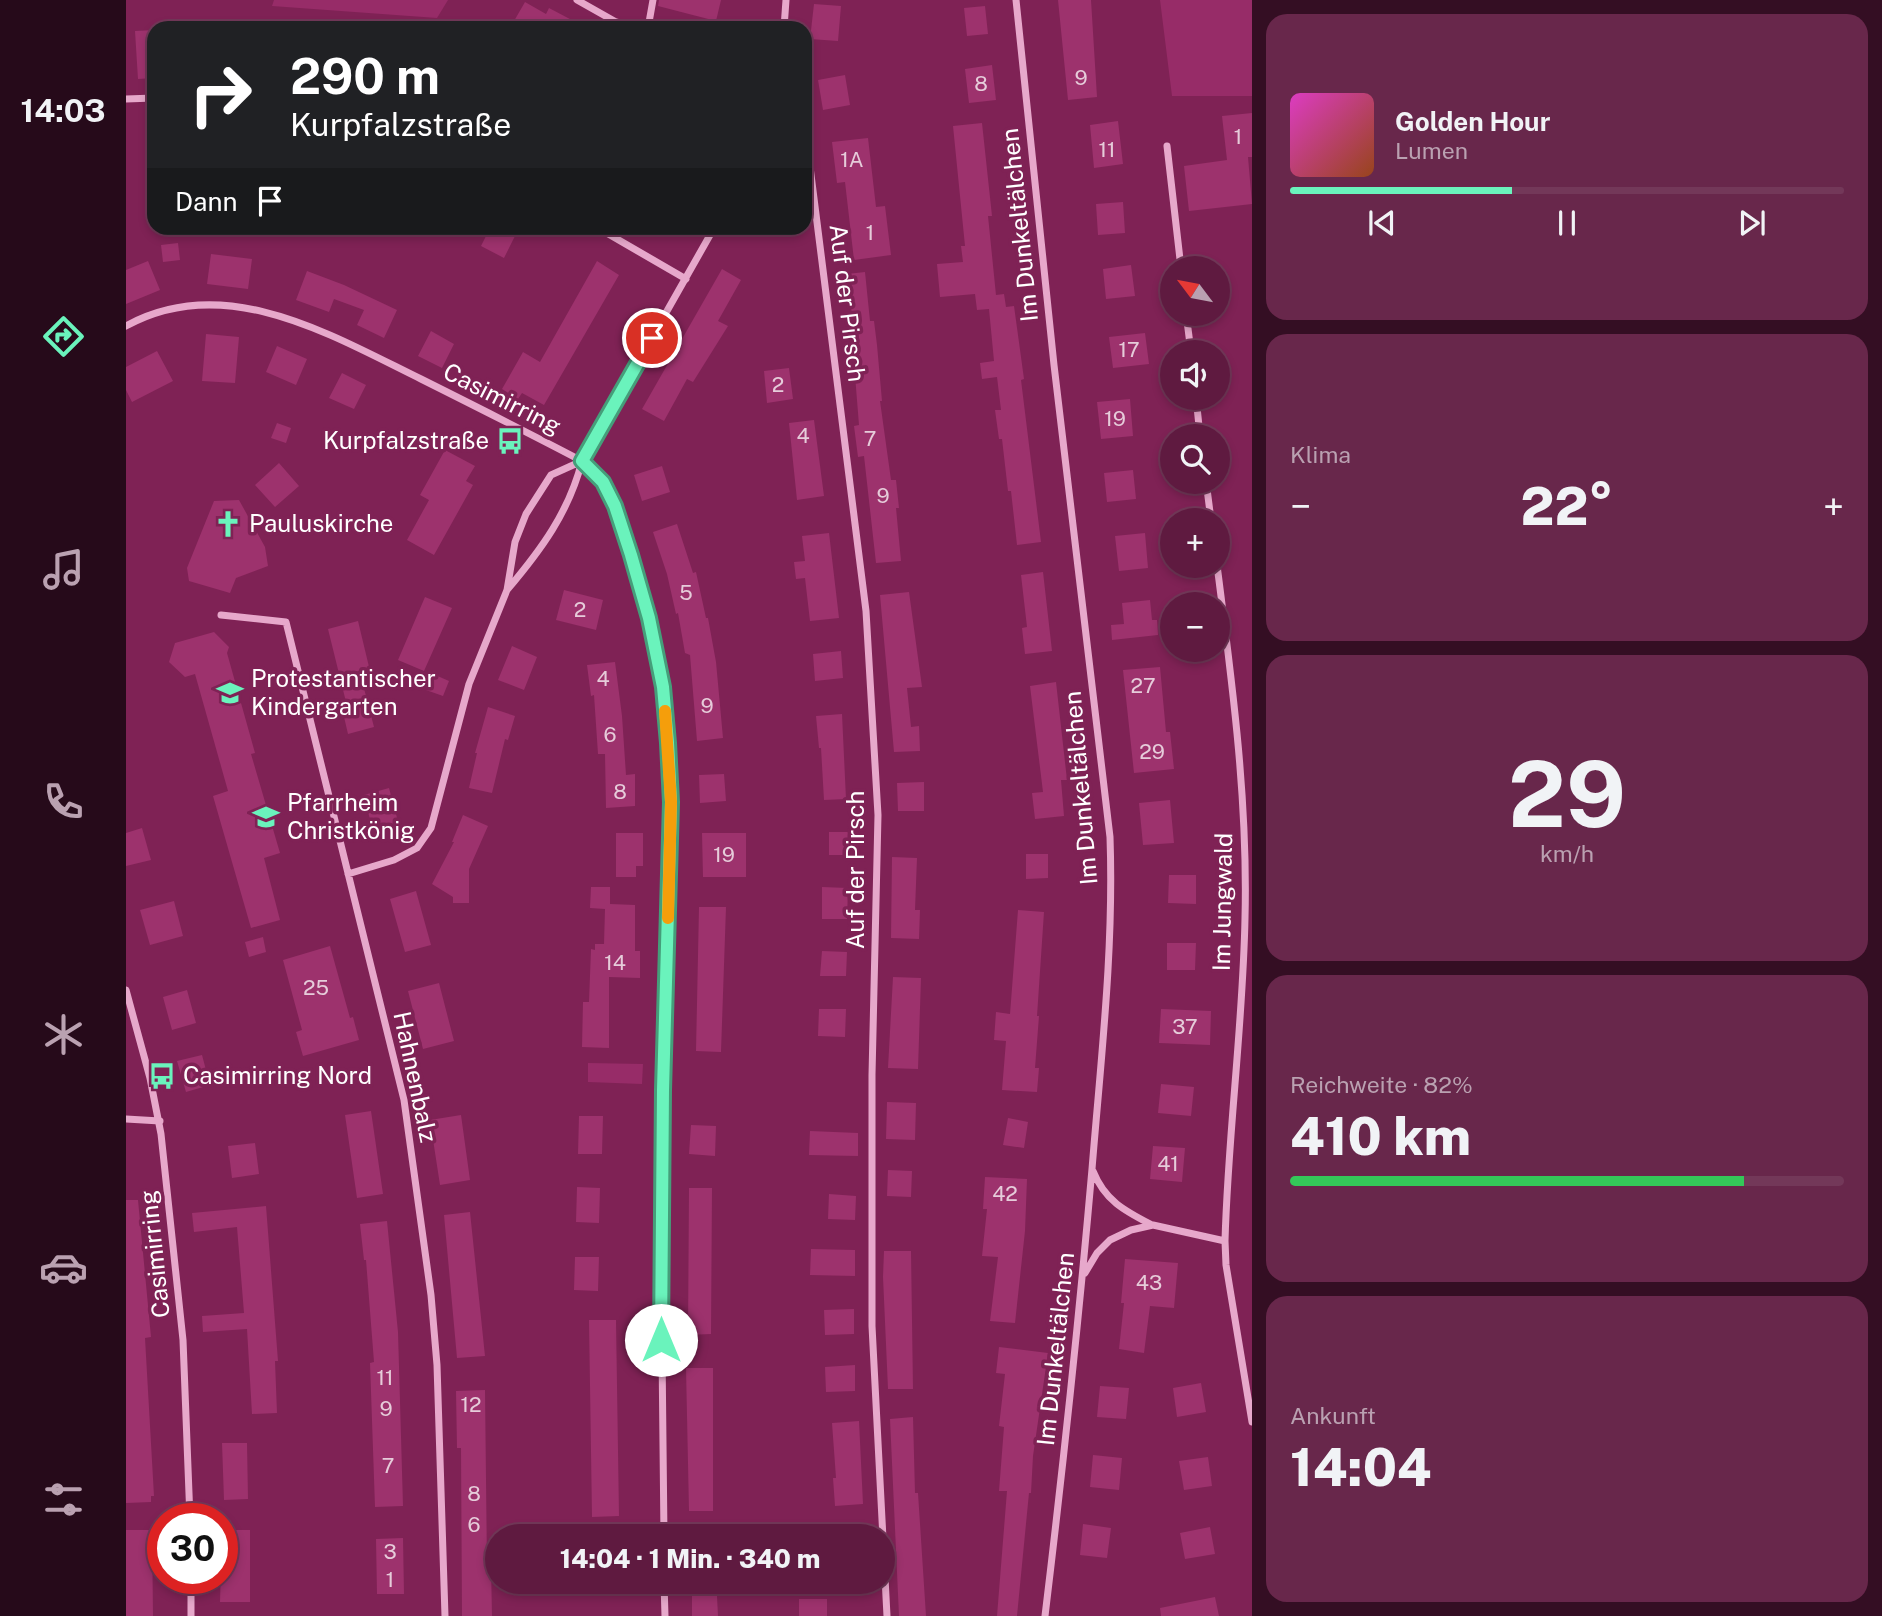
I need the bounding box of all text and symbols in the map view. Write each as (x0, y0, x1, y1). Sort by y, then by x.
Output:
text: 290 m (290, 47, 440, 105)
icon: right (175, 49, 266, 140)
house number: 9 (1074, 65, 1088, 90)
house number: 8 (974, 71, 988, 96)
text: 14:03 (20, 92, 106, 129)
text: Kurpfalzstraße (290, 106, 511, 143)
text: Golden Hour (1395, 106, 1550, 137)
house number: 1 (1234, 124, 1242, 149)
street label: Im Dunkeltälchen (995, 127, 1043, 323)
house number: 11 (1098, 137, 1116, 162)
text: Lumen (1395, 137, 1468, 164)
house number: 1A (840, 147, 864, 172)
icon: arrive (251, 182, 289, 220)
text: Dann (175, 186, 237, 217)
icon: previous (1363, 204, 1401, 242)
icon: pause (1548, 204, 1586, 242)
icon: next (1733, 204, 1771, 242)
house number: 1 (866, 220, 874, 245)
street label: Auf der Pirsch (824, 223, 872, 383)
north arrow (1160, 256, 1230, 326)
map controls (1160, 256, 1230, 662)
pin (622, 308, 682, 368)
icon: directions (39, 312, 88, 361)
icon: arrive (633, 319, 671, 357)
house number: 17 (1118, 337, 1140, 362)
button: sound (1160, 340, 1230, 410)
street label: Casimirring (439, 357, 566, 440)
house number: 2 (772, 372, 784, 397)
house number: 19 (1104, 406, 1126, 431)
house number: 4 (796, 423, 810, 448)
button: search (1160, 424, 1230, 494)
place label: Kurpfalzstraße (323, 426, 489, 454)
bus stop icon: Kurpfalzstraße (495, 426, 525, 456)
house number: 7 (864, 426, 876, 451)
text: Klima (1290, 441, 1351, 468)
text: 22° (1521, 476, 1613, 537)
house number: 9 (876, 483, 890, 508)
text: − (1290, 484, 1311, 529)
text: + (1823, 484, 1844, 529)
button: + (1160, 508, 1230, 578)
church icon: Pauluskirche (213, 509, 243, 539)
place label: Pauluskirche (249, 509, 393, 537)
icon: music (39, 545, 88, 594)
house number: 5 (679, 580, 693, 605)
button: − (1160, 592, 1230, 662)
house number: 2 (574, 597, 586, 622)
place label: Protestantischer Kindergarten (251, 664, 436, 720)
house number: 4 (596, 666, 610, 691)
house number: 27 (1130, 673, 1156, 698)
school or university icon: Protestantischer Kindergarten (215, 678, 245, 708)
street label: Im Dunkeltälchen (1058, 690, 1102, 886)
house number: 9 (700, 693, 714, 718)
house number: 6 (603, 722, 617, 747)
house number: 29 (1139, 739, 1165, 764)
text: 29 (1508, 741, 1626, 847)
icon: phone (39, 777, 88, 826)
house number: 8 (613, 779, 627, 804)
place label: Pfarrheim Christkönig (287, 788, 415, 844)
street label: Auf der Pirsch (841, 791, 869, 949)
school or university icon: Pfarrheim Christkönig (251, 802, 281, 832)
street label: Im Jungwald (1207, 833, 1237, 971)
text: km/h (1540, 840, 1594, 867)
house number: 19 (713, 842, 735, 867)
house number: 14 (604, 950, 626, 975)
house number: 25 (303, 975, 329, 1000)
street label: Hahnenbalz (388, 1009, 444, 1145)
icon: climate (39, 1010, 88, 1059)
house number: 37 (1172, 1014, 1198, 1039)
bus stop icon: Casimirring Nord (147, 1061, 177, 1091)
place label: Casimirring Nord (183, 1061, 372, 1089)
text: Reichweite · 82% (1290, 1071, 1473, 1098)
text: 410 km (1290, 1106, 1471, 1167)
house number: 41 (1157, 1151, 1179, 1176)
house number: 42 (992, 1181, 1018, 1206)
street label: Casimirring (133, 1189, 175, 1319)
icon: car (39, 1243, 88, 1292)
street label: Im Dunkeltälchen (1031, 1251, 1079, 1447)
house number: 43 (1136, 1270, 1162, 1295)
position arrow (624, 1303, 698, 1377)
house number: 11 (376, 1365, 394, 1390)
house number: 12 (460, 1392, 482, 1417)
house number: 9 (379, 1396, 393, 1421)
text: Ankunft (1290, 1402, 1376, 1429)
text: 14:04 (1290, 1437, 1432, 1498)
house number: 7 (382, 1453, 394, 1478)
icon: filters (39, 1475, 88, 1524)
house number: 8 (467, 1481, 481, 1506)
speed limit sign: 30 (147, 1503, 238, 1594)
house number: 6 (467, 1512, 481, 1537)
house number: 3 (383, 1539, 397, 1564)
text: 14:04 · 1 Min. · 340 m (560, 1543, 820, 1574)
house number: 1 (386, 1567, 394, 1592)

